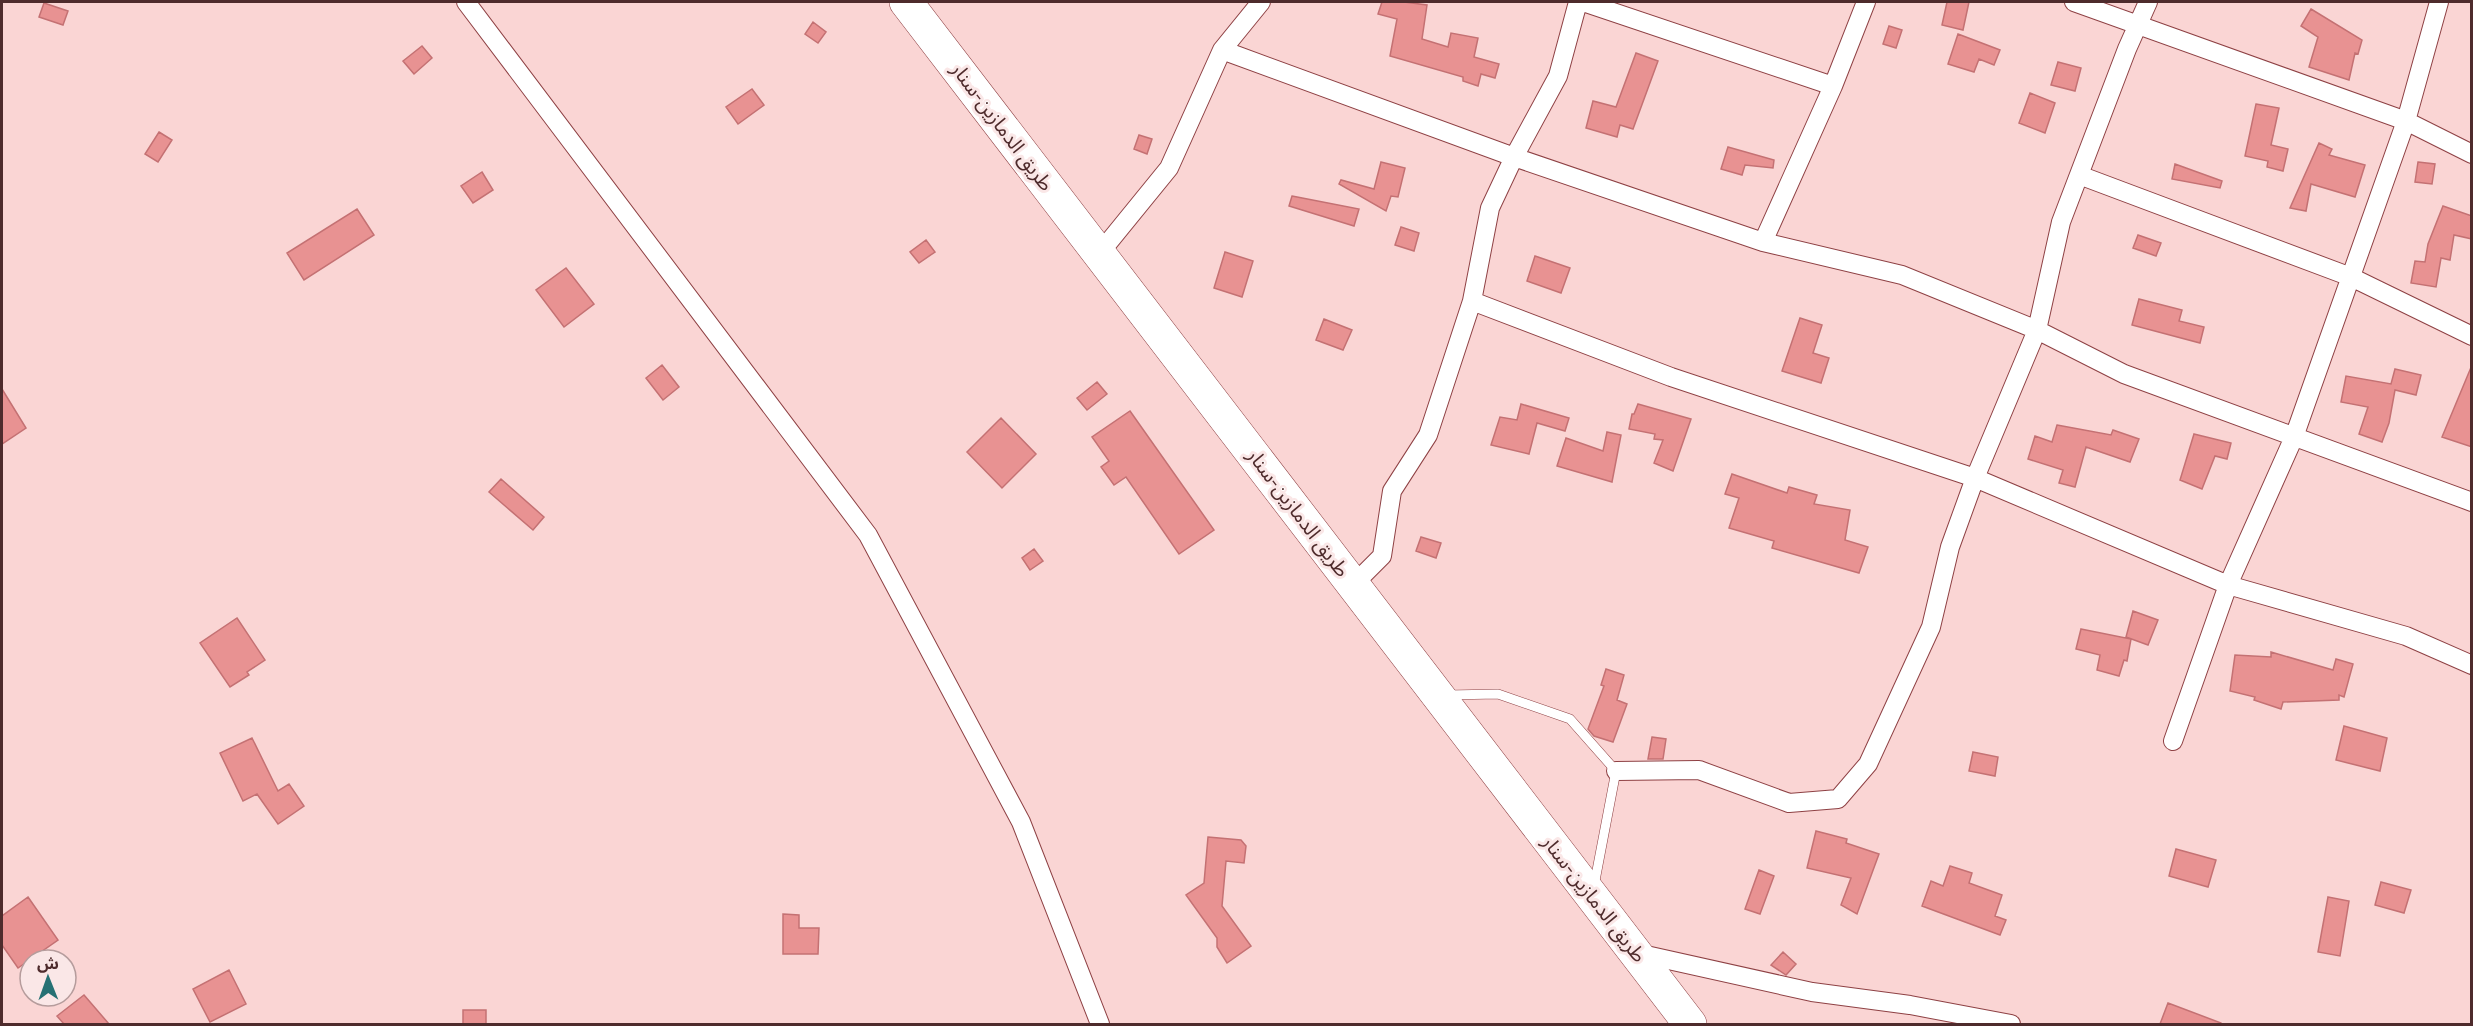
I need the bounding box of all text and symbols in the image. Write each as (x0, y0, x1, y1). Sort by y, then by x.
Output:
street label: طريق الدمازين-سنار (945, 58, 1058, 196)
street label: طريق الدمازين-سنار (1241, 444, 1354, 582)
street label: طريق الدمازين-سنار (1536, 830, 1651, 968)
north arrow (18, 948, 78, 1008)
text: ش (37, 954, 59, 973)

